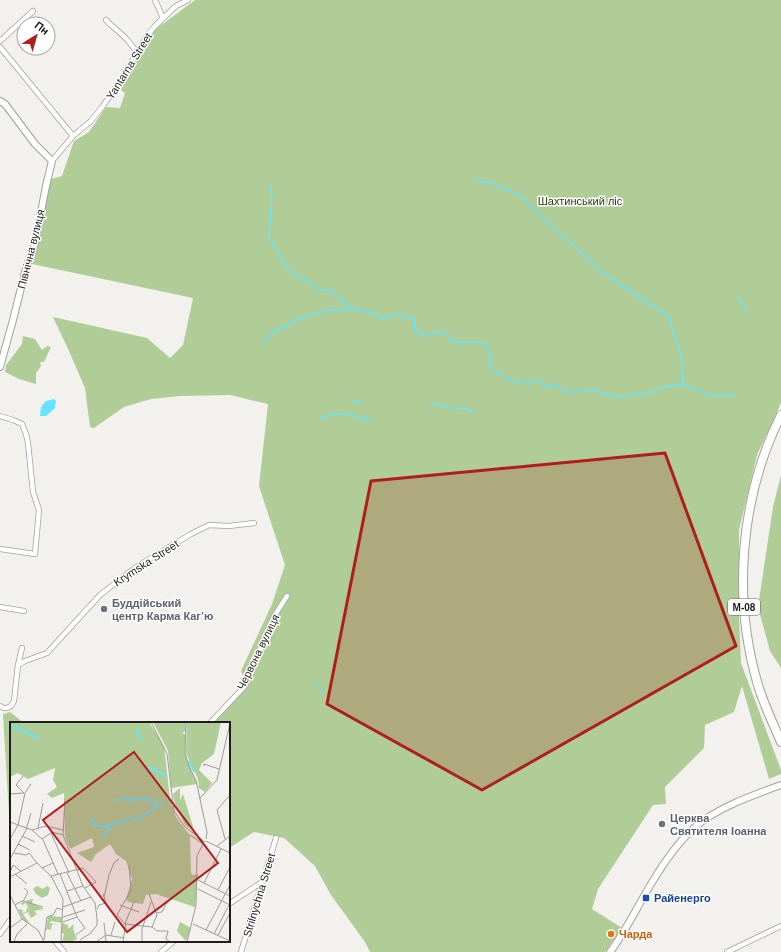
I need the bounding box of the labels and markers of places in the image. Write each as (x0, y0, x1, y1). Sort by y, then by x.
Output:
place label: Буддійський центр Карма Кагʼю (112, 597, 213, 622)
marker: Буддійський центр Карма Кагʼю (99, 604, 109, 614)
place label: Церква Святителя Іоанна (670, 812, 767, 837)
marker: Церква Святителя Іоанна (657, 819, 667, 829)
place label: Райенерго (654, 892, 711, 904)
marker: Райенерго (641, 893, 651, 903)
place label: Чарда (619, 928, 653, 940)
marker: Чарда (606, 929, 616, 939)

